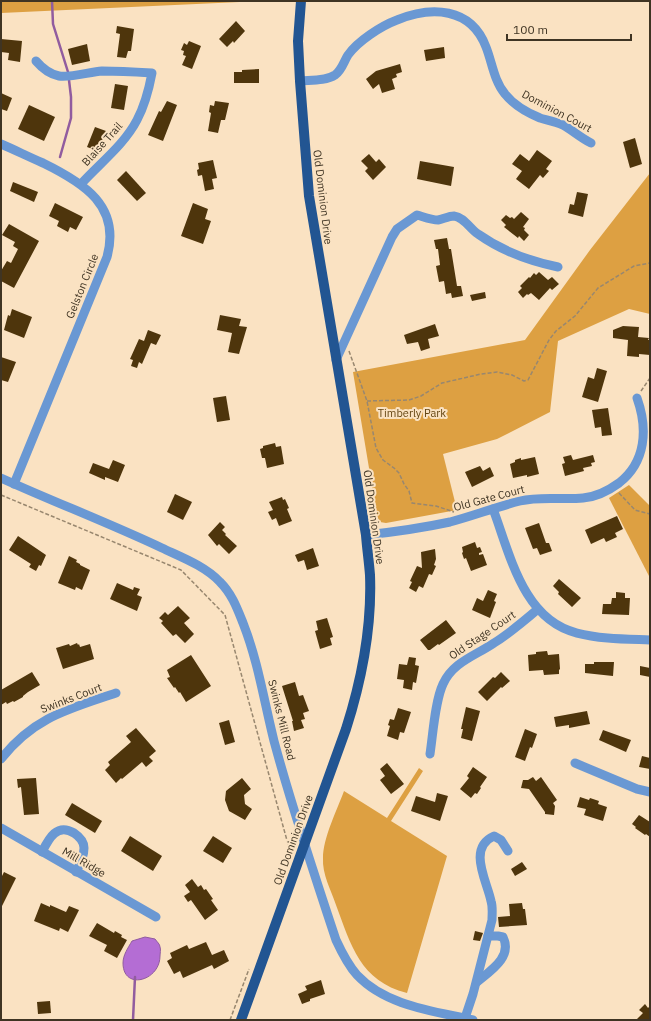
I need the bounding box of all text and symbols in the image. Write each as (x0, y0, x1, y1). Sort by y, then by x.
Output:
scale bar (507, 16, 631, 42)
text: 100 m (513, 22, 548, 37)
street label: Dominion Court (520, 87, 594, 135)
street label: Blaise Trail (79, 119, 125, 169)
street label: Old Dominion Drive (310, 149, 336, 245)
street label: Gelston Circle (63, 251, 101, 321)
park label: Timberly Park (378, 406, 446, 420)
street label: Old Dominion Drive (360, 469, 388, 565)
street label: Old Gate Court (452, 482, 526, 514)
street label: Old Stage Court (446, 607, 518, 662)
street label: Swinks Mill Road (265, 678, 299, 762)
street label: Swinks Court (38, 680, 104, 716)
street label: Old Dominion Drive (270, 793, 316, 887)
street label: Mill Ridge (60, 844, 108, 880)

